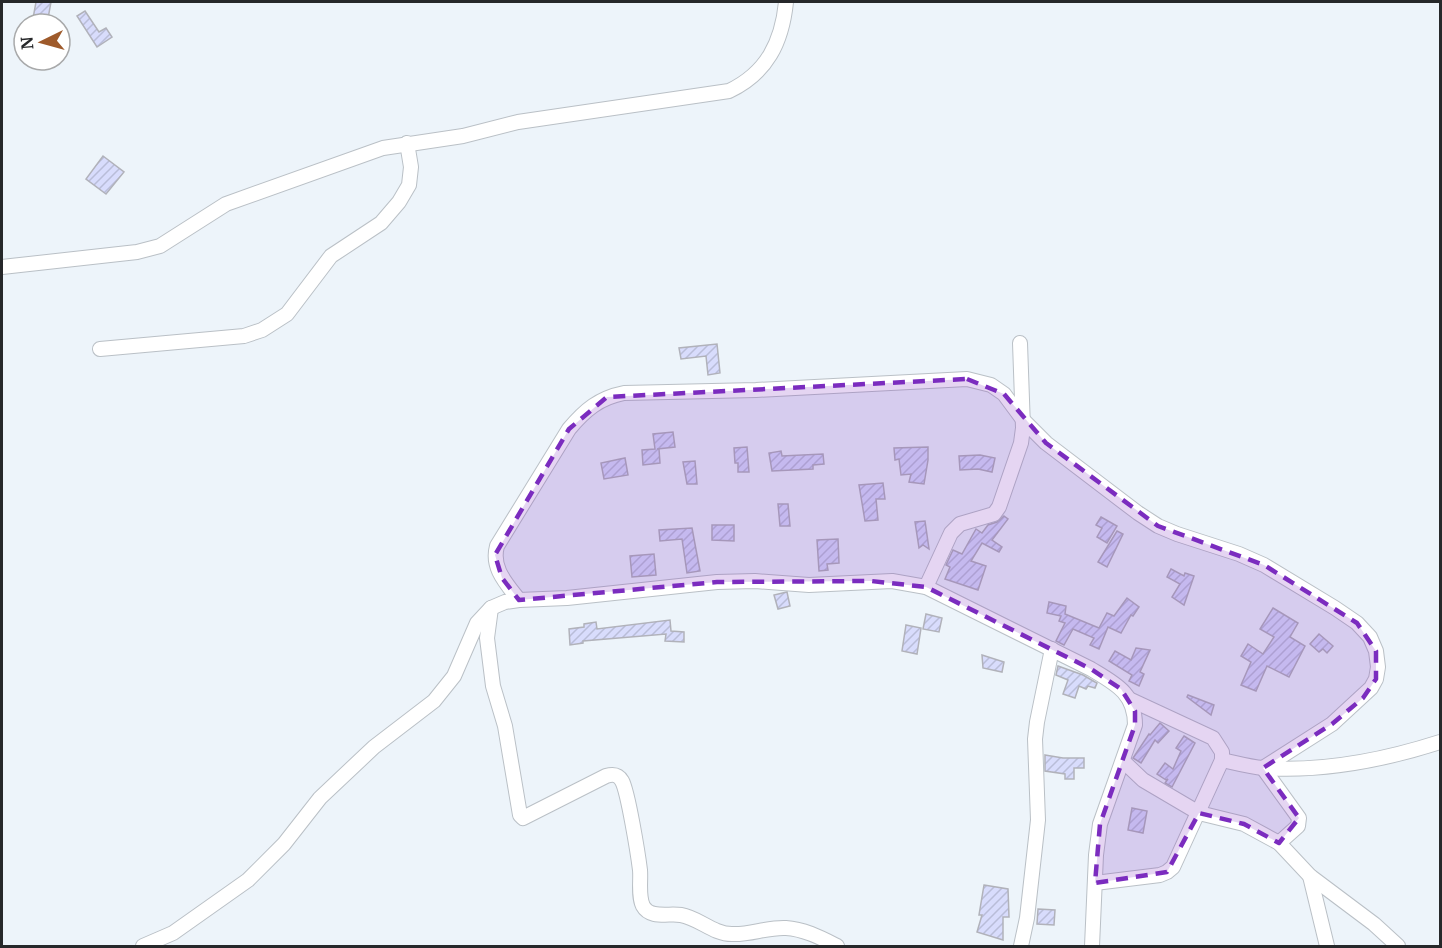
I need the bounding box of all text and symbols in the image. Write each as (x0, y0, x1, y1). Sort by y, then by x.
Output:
north arrow (12, 12, 72, 72)
text: N (17, 36, 38, 50)

